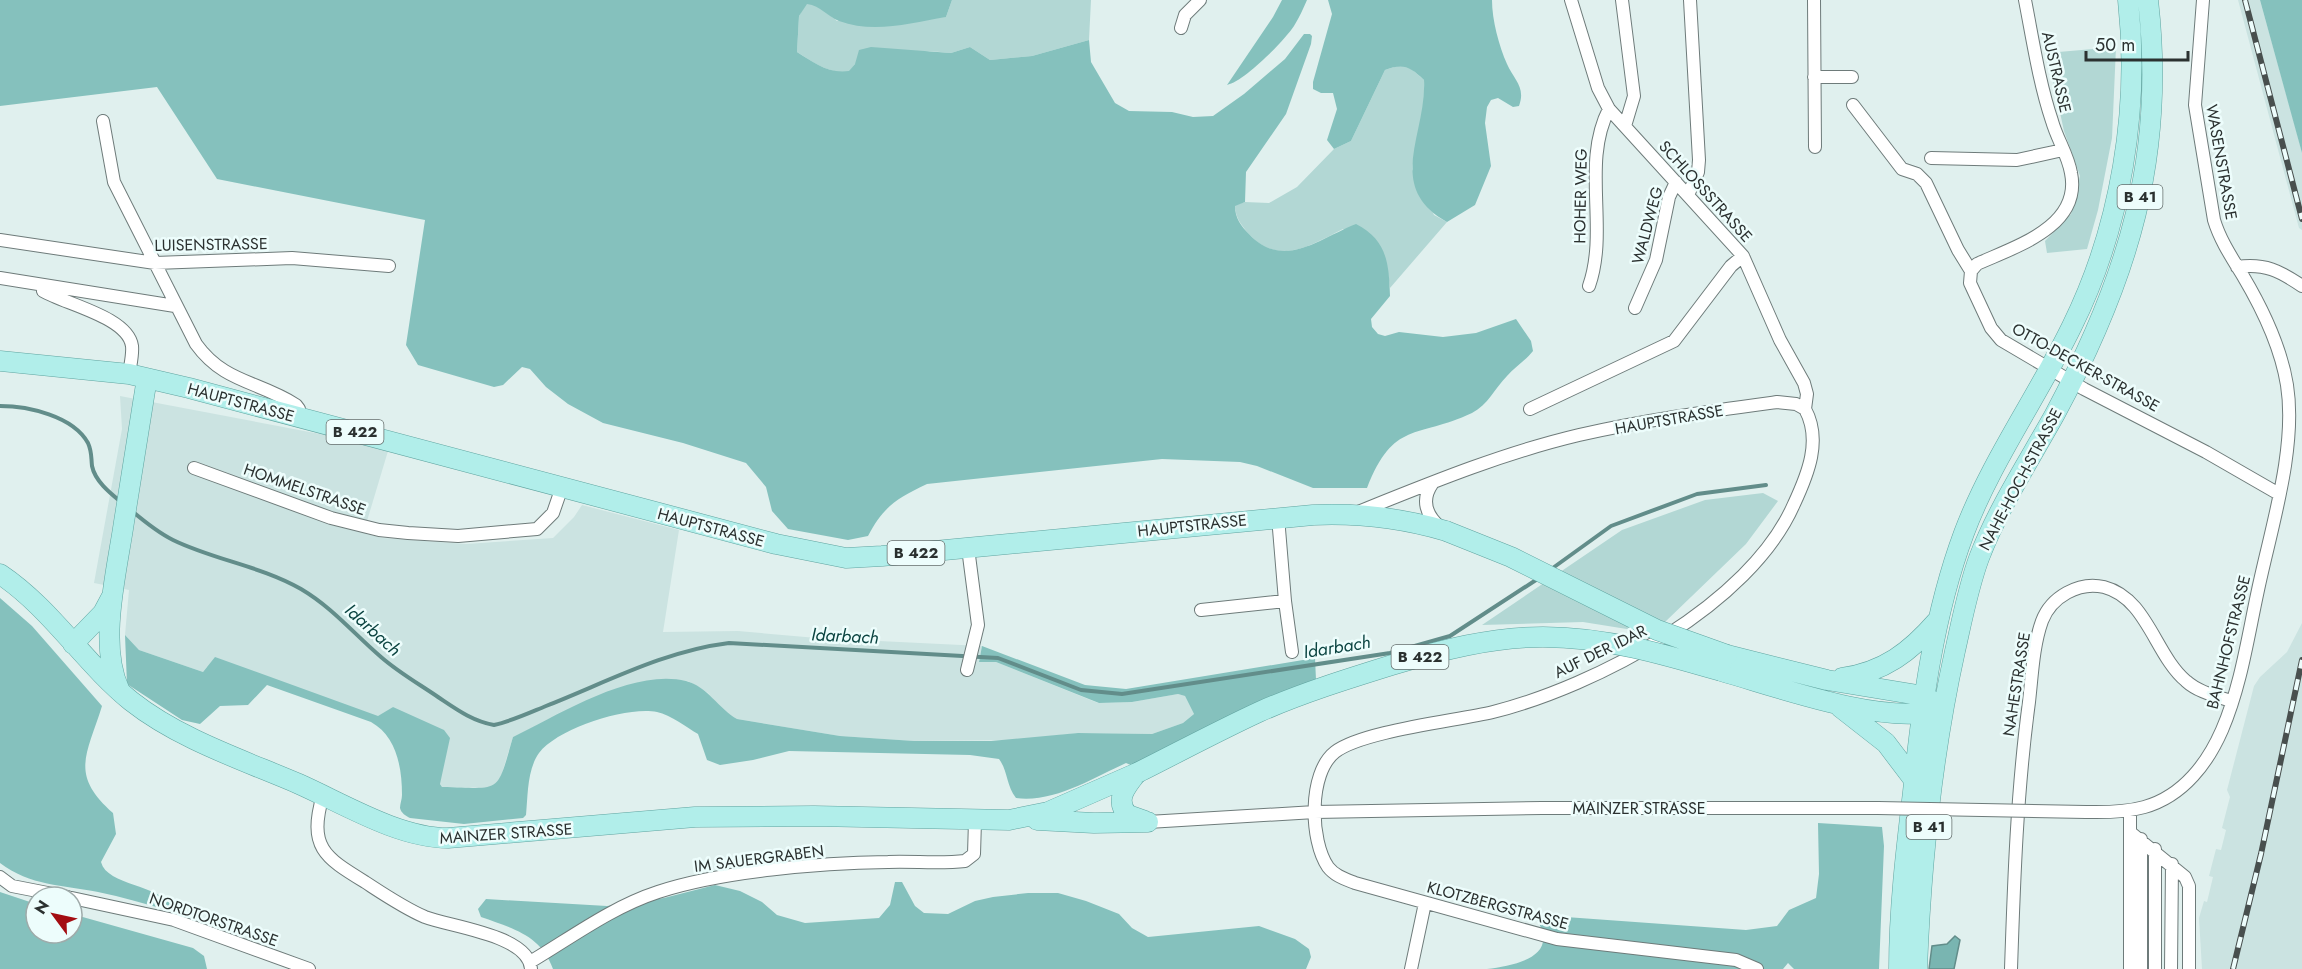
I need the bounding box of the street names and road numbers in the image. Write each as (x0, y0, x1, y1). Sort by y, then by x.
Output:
street label: AUSTRASSE (2036, 29, 2077, 115)
street label: WASENSTRASSE (2200, 103, 2243, 222)
street label: SCHLOSSSTRASSE (1654, 135, 1758, 247)
street label: HOHER WEG (1568, 148, 1593, 244)
street label: WALDWEG (1626, 184, 1669, 266)
road number: B 41 (2118, 185, 2162, 209)
street label: LUISENSTRASSE (154, 232, 268, 257)
street label: OTTO-DECKER-STRASSE (2008, 317, 2164, 418)
street label: HAUPTSTRASSE (185, 377, 297, 428)
street label: HAUPTSTRASSE (1613, 399, 1725, 440)
street label: NAHE-HOCH-STRASSE (1973, 404, 2068, 555)
road number: B 422 (326, 420, 384, 444)
street label: HOMMELSTRASSE (241, 458, 369, 521)
street label: HAUPTSTRASSE (655, 502, 767, 553)
street label: HAUPTSTRASSE (1136, 508, 1248, 543)
road number: B 422 (888, 541, 944, 565)
street label: BAHNHOFSTRASSE (2201, 573, 2256, 711)
street label: AUF DER IDAR (1550, 619, 1651, 684)
street label: NAHESTRASSE (1997, 630, 2036, 738)
road number: B 422 (1392, 645, 1448, 669)
street label: MAINZER STRASSE (1572, 797, 1706, 820)
road number: B 41 (1906, 815, 1952, 839)
street label: MAINZER STRASSE (439, 817, 573, 850)
street label: IM SAUERGRABEN (693, 839, 825, 878)
street label: KLOTZBERGSTRASSE (1425, 876, 1571, 935)
street label: NORDTORSTRASSE (146, 887, 281, 952)

